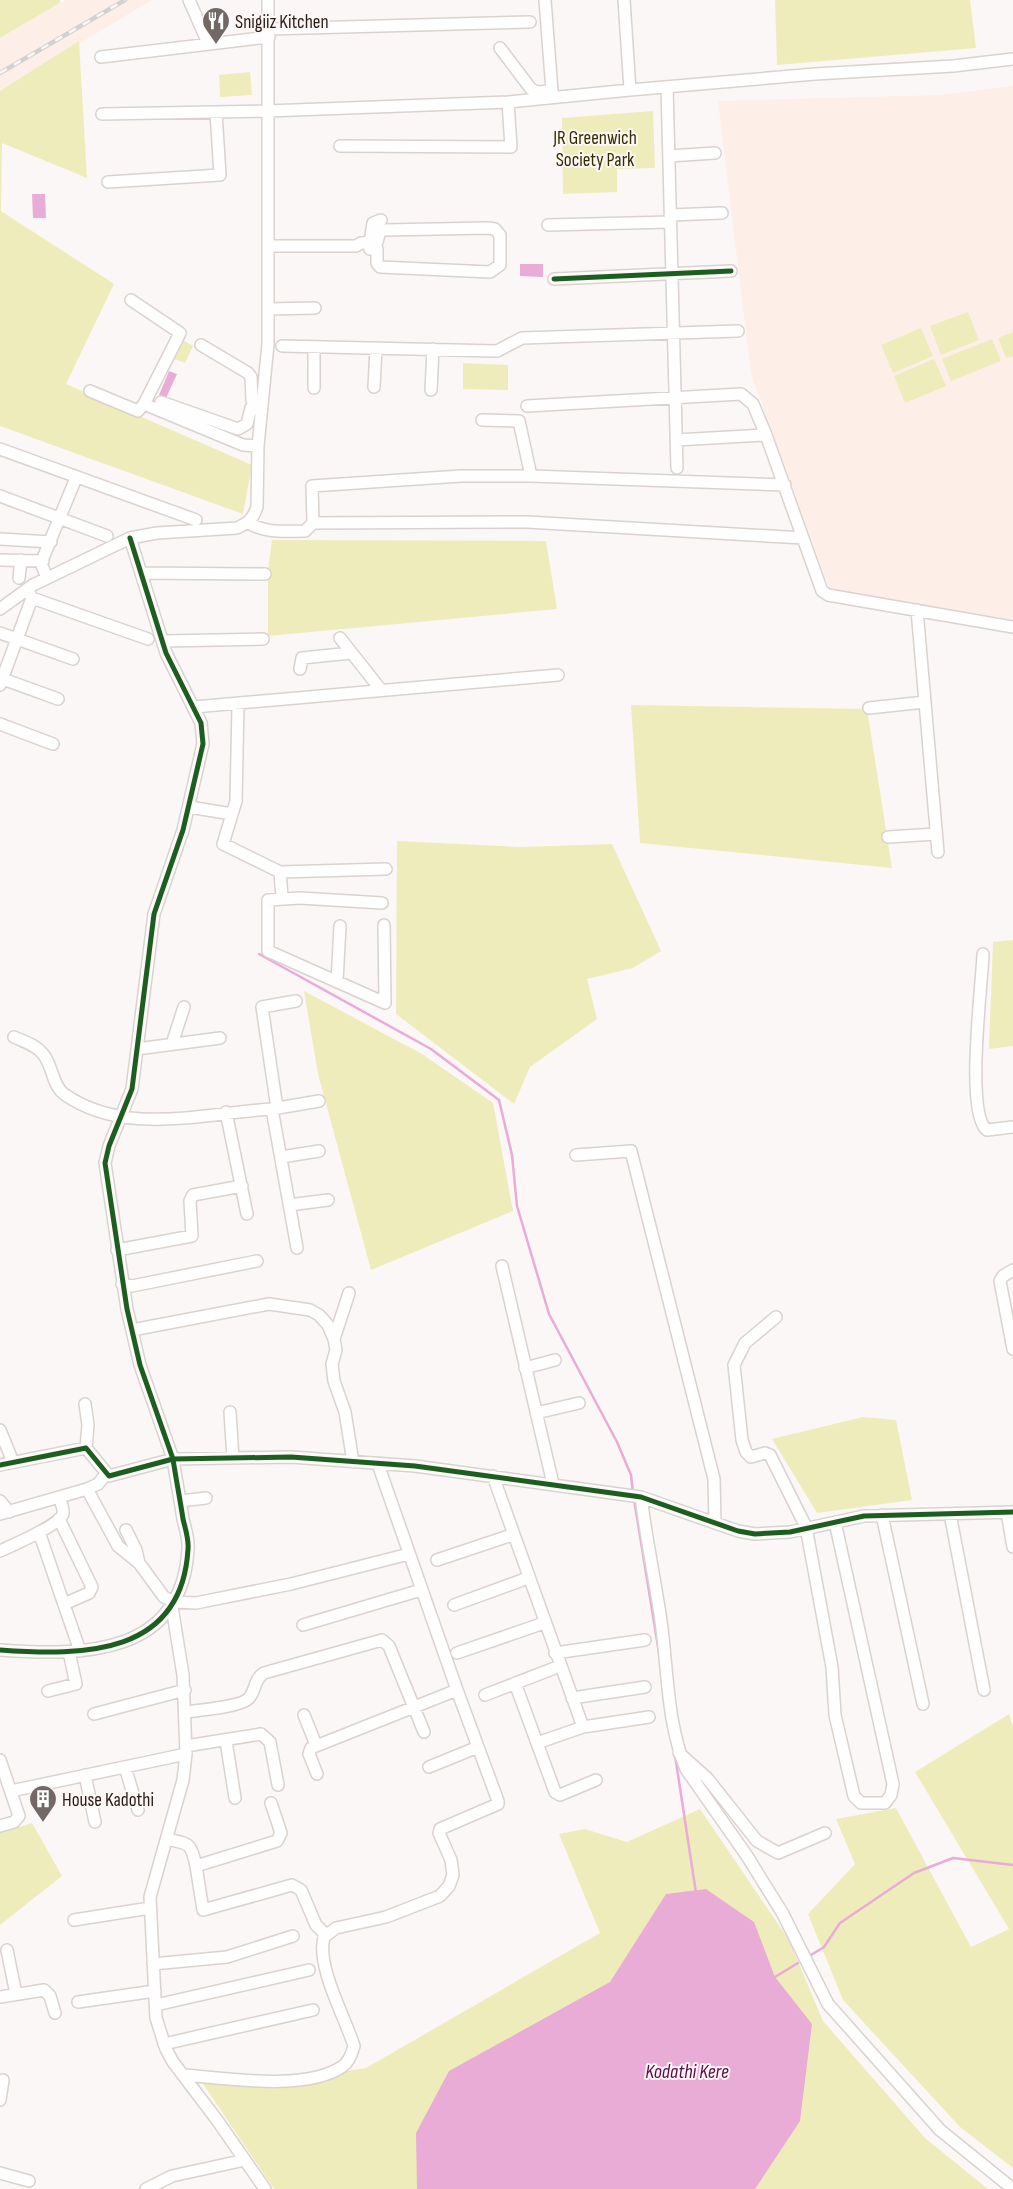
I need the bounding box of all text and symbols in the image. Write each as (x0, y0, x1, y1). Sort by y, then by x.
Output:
restaurant icon: Snigiiz Kitchen (201, 6, 231, 45)
place label: Snigiiz Kitchen (235, 11, 329, 34)
park label: JR Greenwich Society Park (552, 127, 637, 172)
building icon: House Kadothi (28, 1784, 58, 1823)
place label: House Kadothi (62, 1789, 154, 1812)
water label: Kodathi Kere (645, 2060, 729, 2084)

